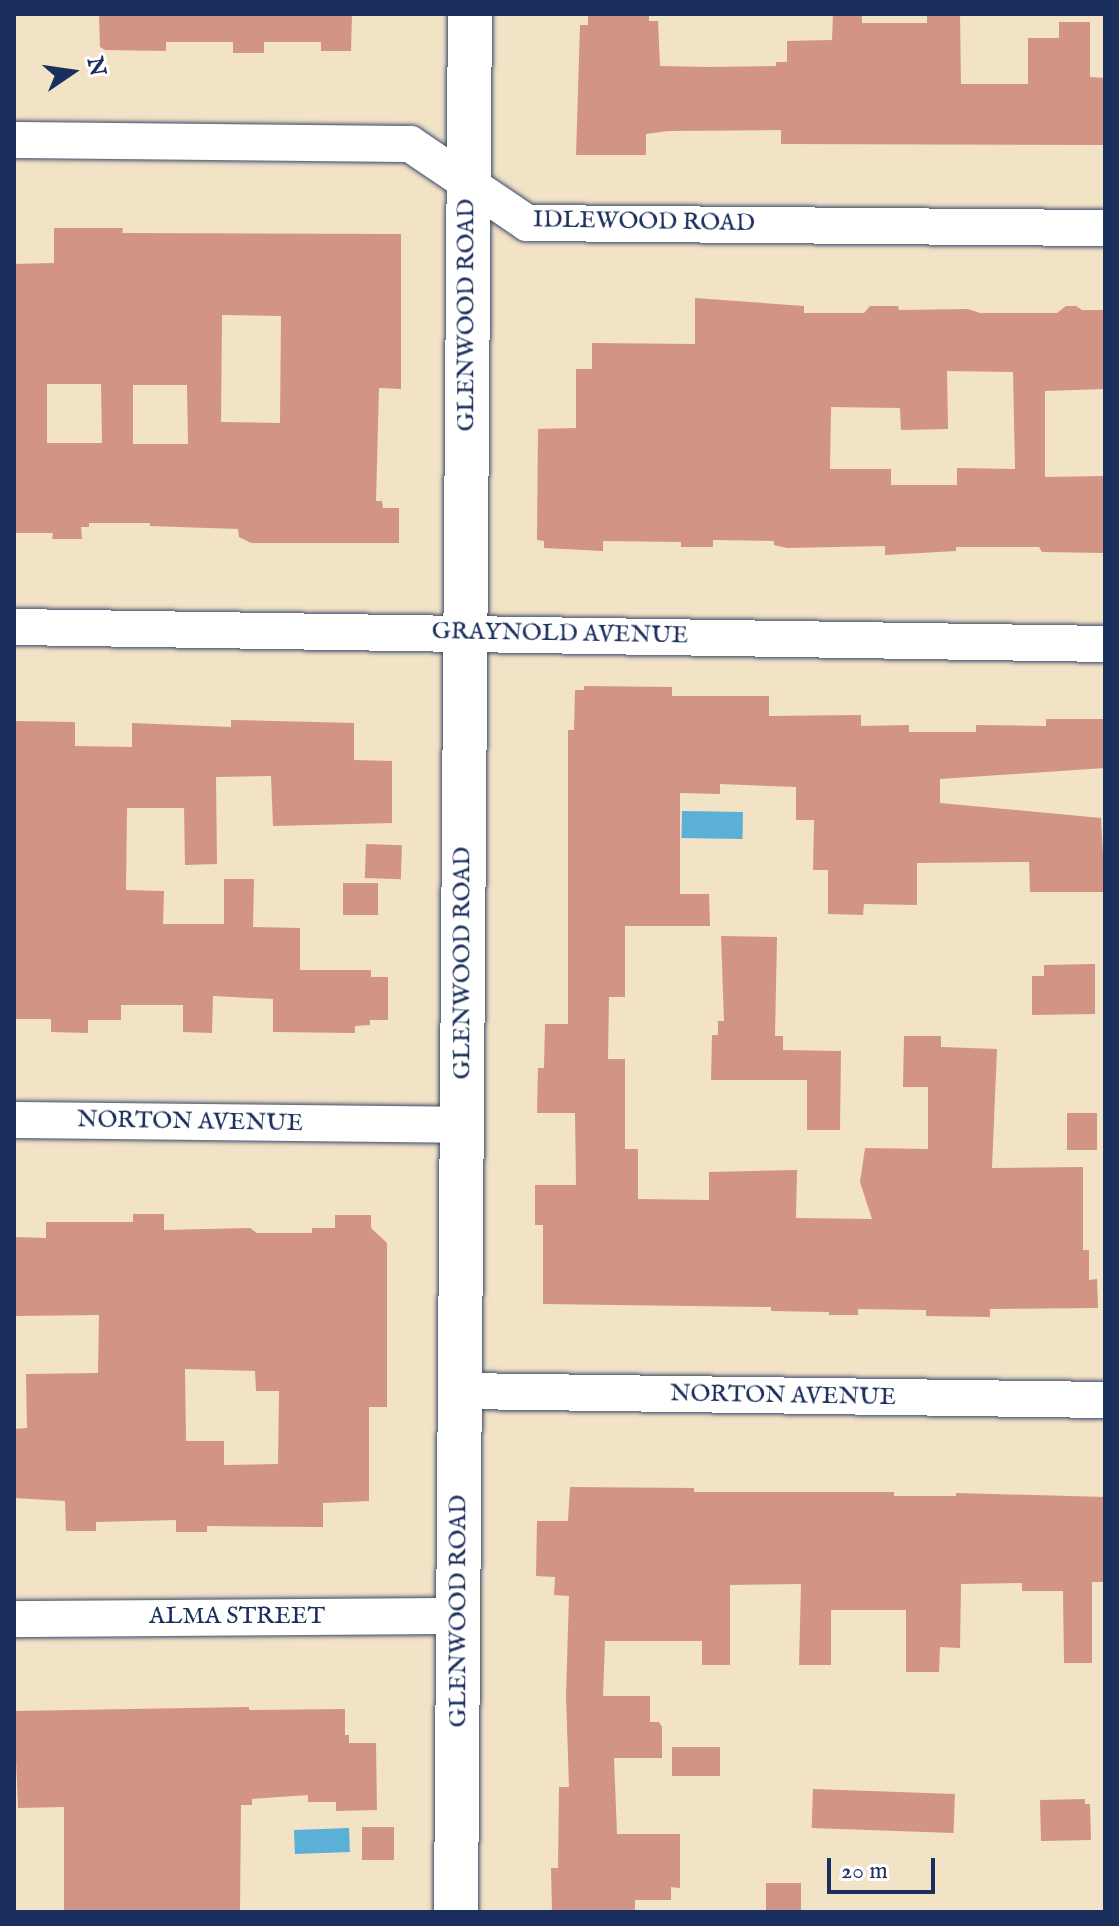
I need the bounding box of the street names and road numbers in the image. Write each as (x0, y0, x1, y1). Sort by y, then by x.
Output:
street label: GLENWOOD ROAD (453, 199, 481, 431)
street label: IDLEWOOD ROAD (533, 206, 755, 238)
street label: GRAYNOLD AVENUE (432, 617, 688, 651)
street label: GLENWOOD ROAD (449, 847, 477, 1079)
street label: NORTON AVENUE (77, 1106, 303, 1138)
street label: NORTON AVENUE (670, 1380, 896, 1412)
street label: GLENWOOD ROAD (445, 1495, 473, 1727)
street label: ALMA STREET (149, 1603, 325, 1631)

